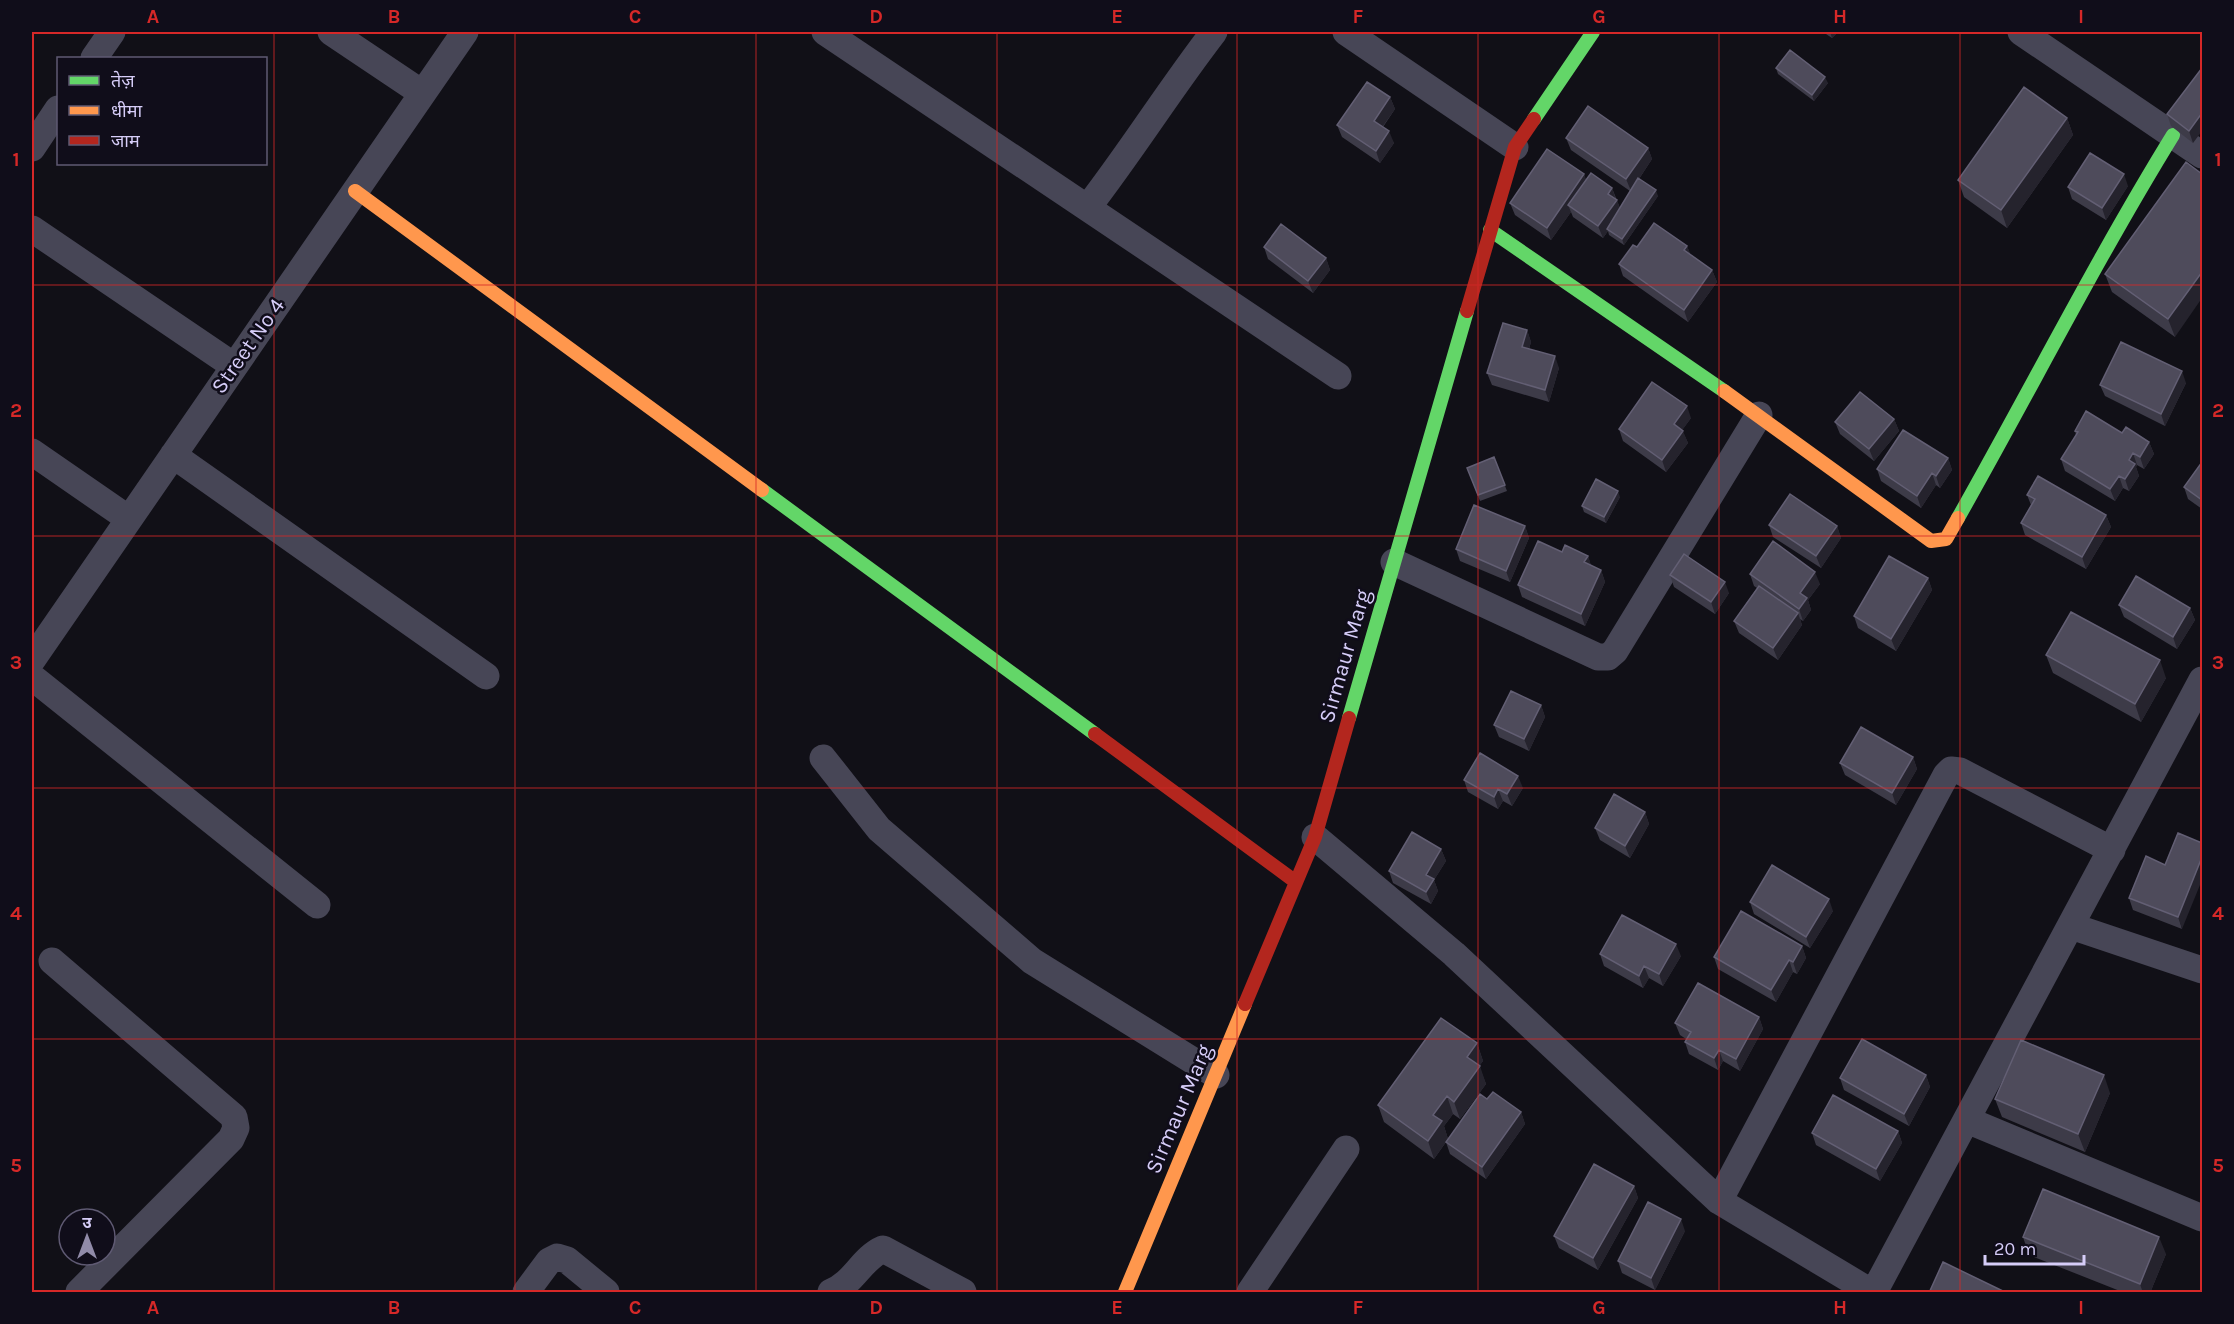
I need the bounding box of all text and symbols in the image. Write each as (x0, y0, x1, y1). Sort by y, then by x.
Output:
text: A (147, 5, 160, 28)
text: B (388, 5, 400, 28)
text: C (629, 5, 641, 28)
text: D (869, 5, 883, 28)
text: E (1111, 5, 1123, 28)
text: F (1353, 5, 1364, 28)
text: G (1592, 5, 1606, 28)
text: H (1833, 5, 1847, 28)
text: I (2078, 5, 2084, 28)
legend (57, 57, 267, 165)
text: तेज़ (111, 70, 135, 92)
text: धीमा (111, 100, 142, 122)
text: जाम (111, 130, 141, 152)
text: 1 (12, 148, 20, 171)
text: 1 (2214, 148, 2222, 171)
street label: Street No 4 (206, 293, 290, 399)
text: 2 (10, 399, 22, 422)
text: 2 (2212, 399, 2224, 422)
street label: Sirmaur Marg (1314, 586, 1377, 726)
text: 3 (10, 651, 22, 674)
text: 3 (2212, 651, 2224, 674)
text: 4 (10, 902, 22, 925)
text: 4 (2212, 902, 2224, 925)
street label: Sirmaur Marg (1140, 1040, 1218, 1177)
text: 5 (10, 1154, 22, 1177)
text: 5 (2212, 1154, 2224, 1177)
north arrow (57, 1207, 117, 1267)
text: उ (82, 1213, 92, 1232)
scale bar (1985, 1228, 2084, 1266)
text: 20 m (1994, 1238, 2036, 1260)
text: A (147, 1296, 160, 1319)
text: B (388, 1296, 400, 1319)
text: C (629, 1296, 641, 1319)
text: D (869, 1296, 883, 1319)
text: E (1111, 1296, 1123, 1319)
text: F (1353, 1296, 1364, 1319)
text: G (1592, 1296, 1606, 1319)
text: H (1833, 1296, 1847, 1319)
text: I (2078, 1296, 2084, 1319)

